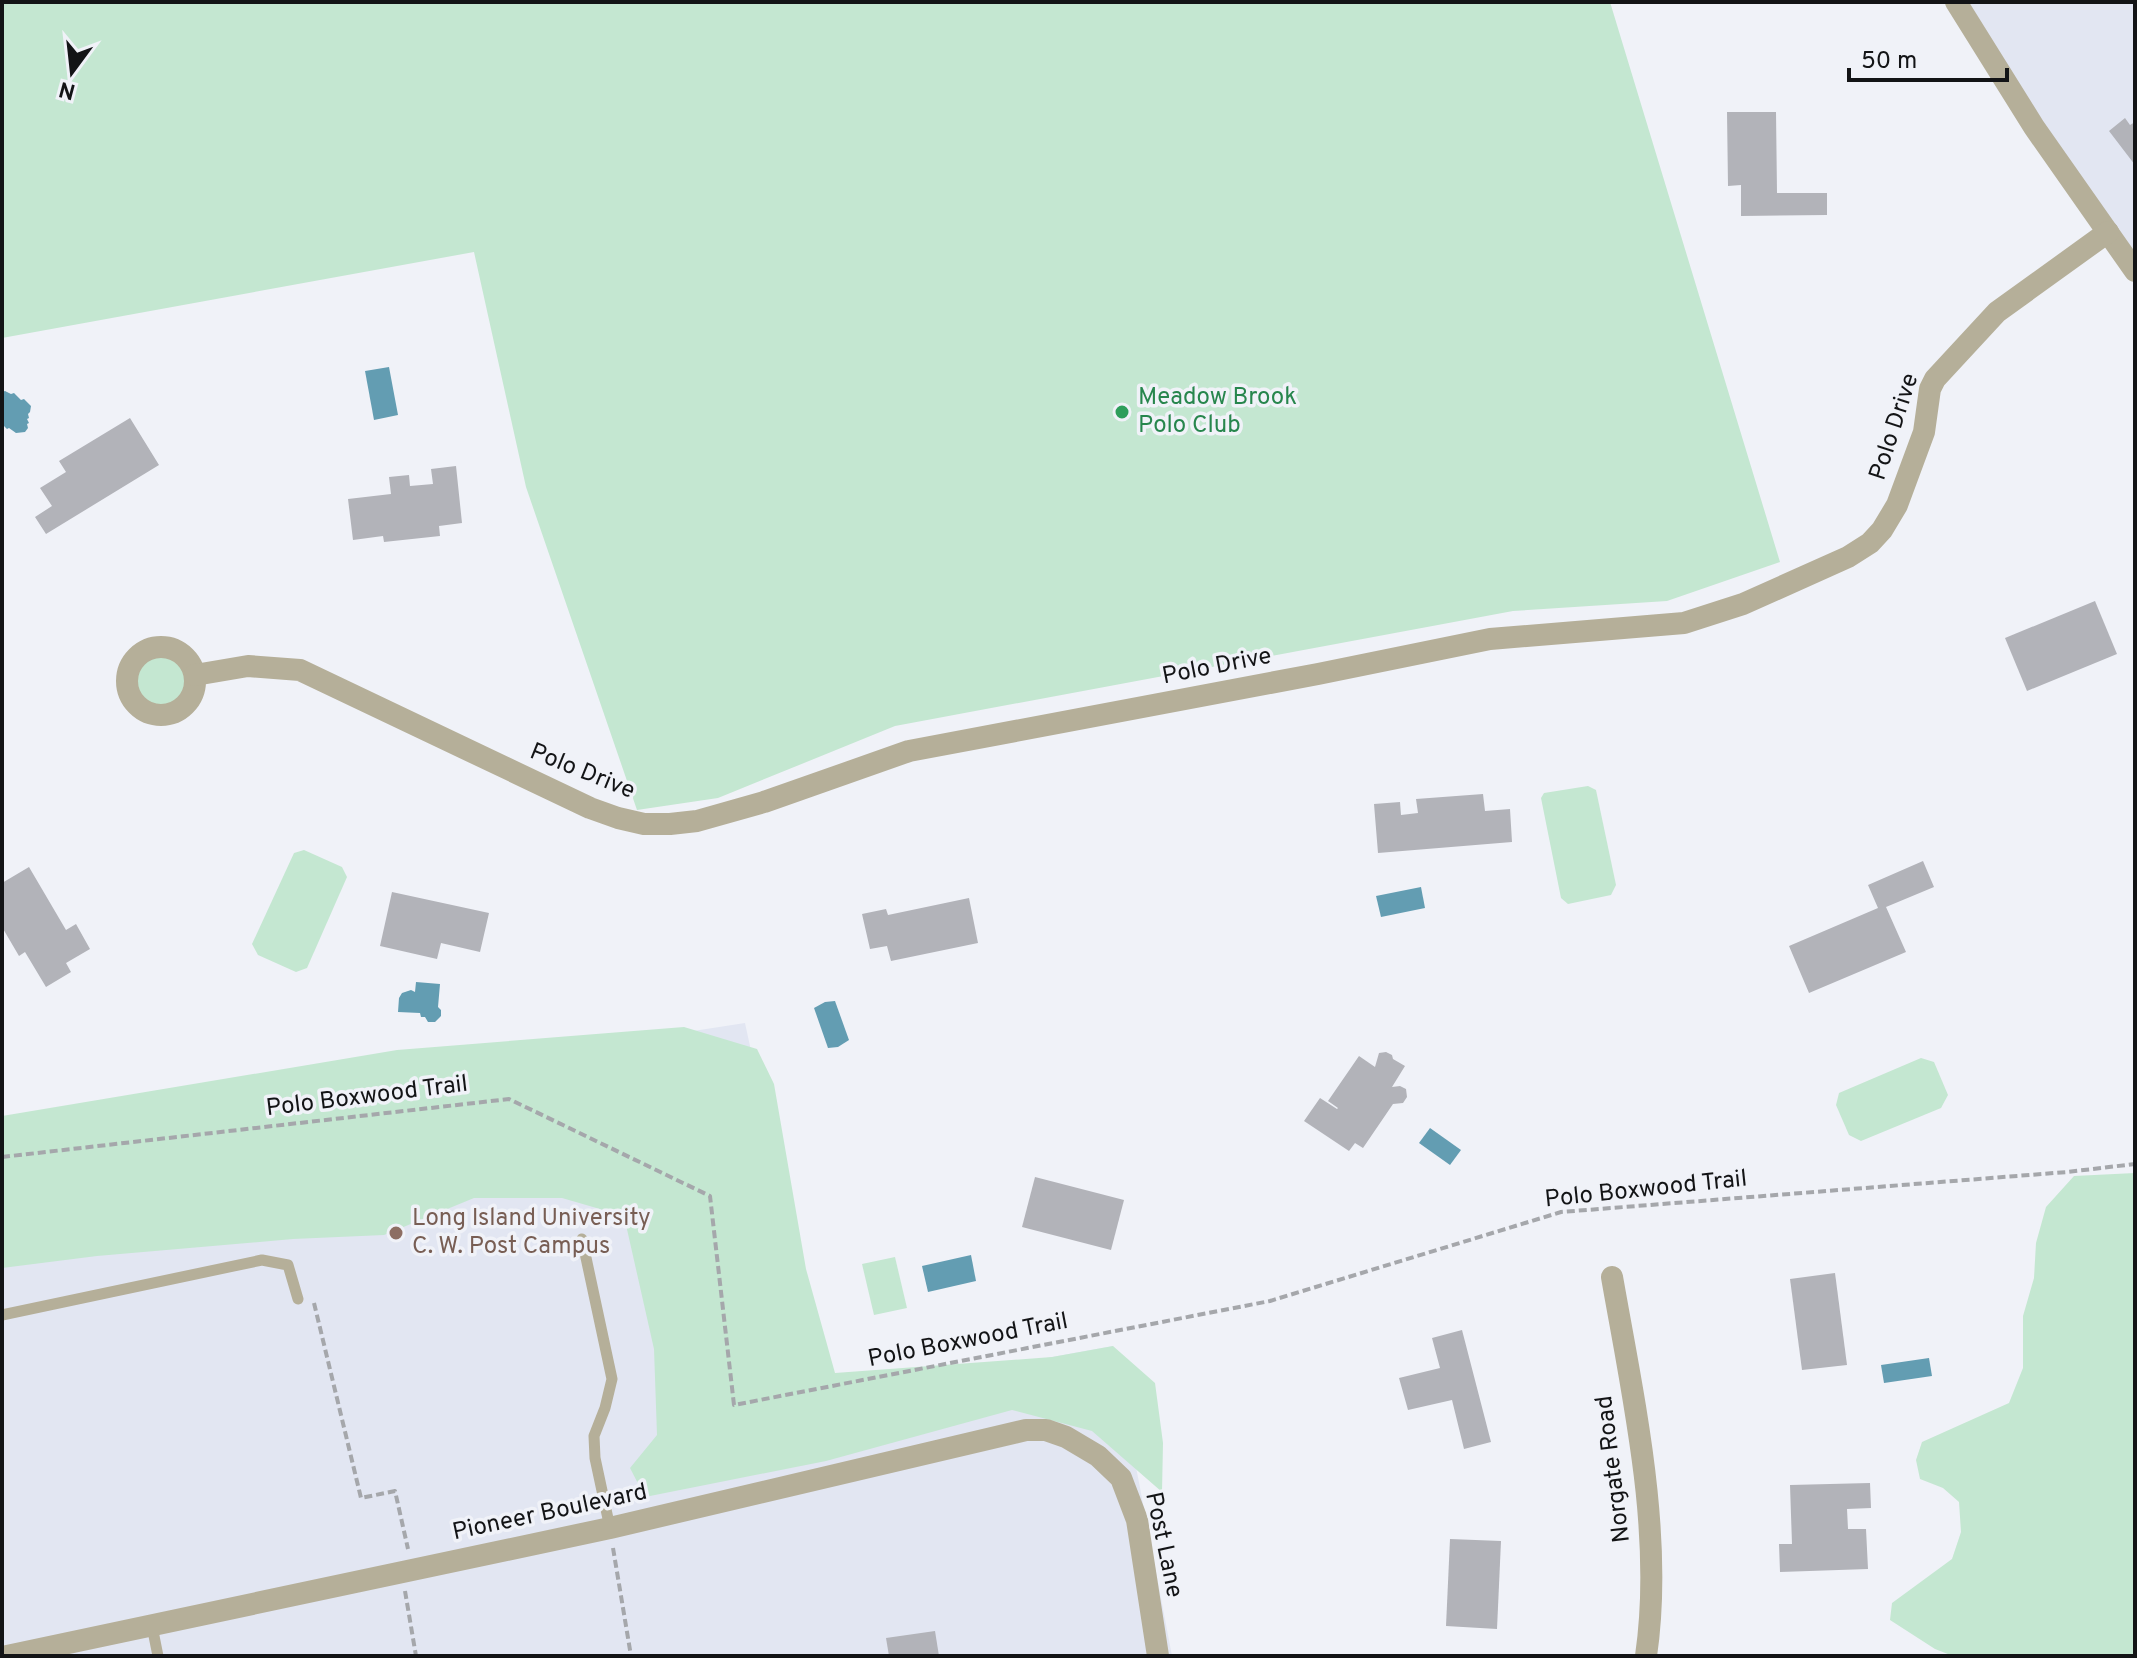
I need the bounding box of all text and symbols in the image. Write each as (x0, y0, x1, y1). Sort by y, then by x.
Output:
north arrow (32, 32, 112, 112)
scale bar (1849, 32, 2007, 82)
text: 50 m (1861, 47, 1917, 77)
text: N (56, 74, 79, 104)
street label: Polo Drive (1864, 370, 1926, 484)
place label: Meadow Brook Polo Club (1138, 383, 1297, 441)
marker: Meadow Brook Polo Club (1113, 403, 1131, 421)
street label: Polo Drive (1160, 642, 1274, 692)
street label: Polo Drive (525, 737, 639, 807)
street label: Polo Boxwood Trail (264, 1070, 470, 1124)
street label: Polo Boxwood Trail (1543, 1164, 1749, 1216)
place label: Long Island University C. W. Post Campus (412, 1204, 651, 1262)
marker: Long Island University C. W. Post Campus (387, 1224, 405, 1242)
street label: Polo Boxwood Trail (865, 1307, 1071, 1375)
street label: Norgate Road (1590, 1394, 1638, 1544)
street label: Pioneer Boulevard (450, 1478, 650, 1548)
street label: Post Lane (1137, 1489, 1189, 1601)

